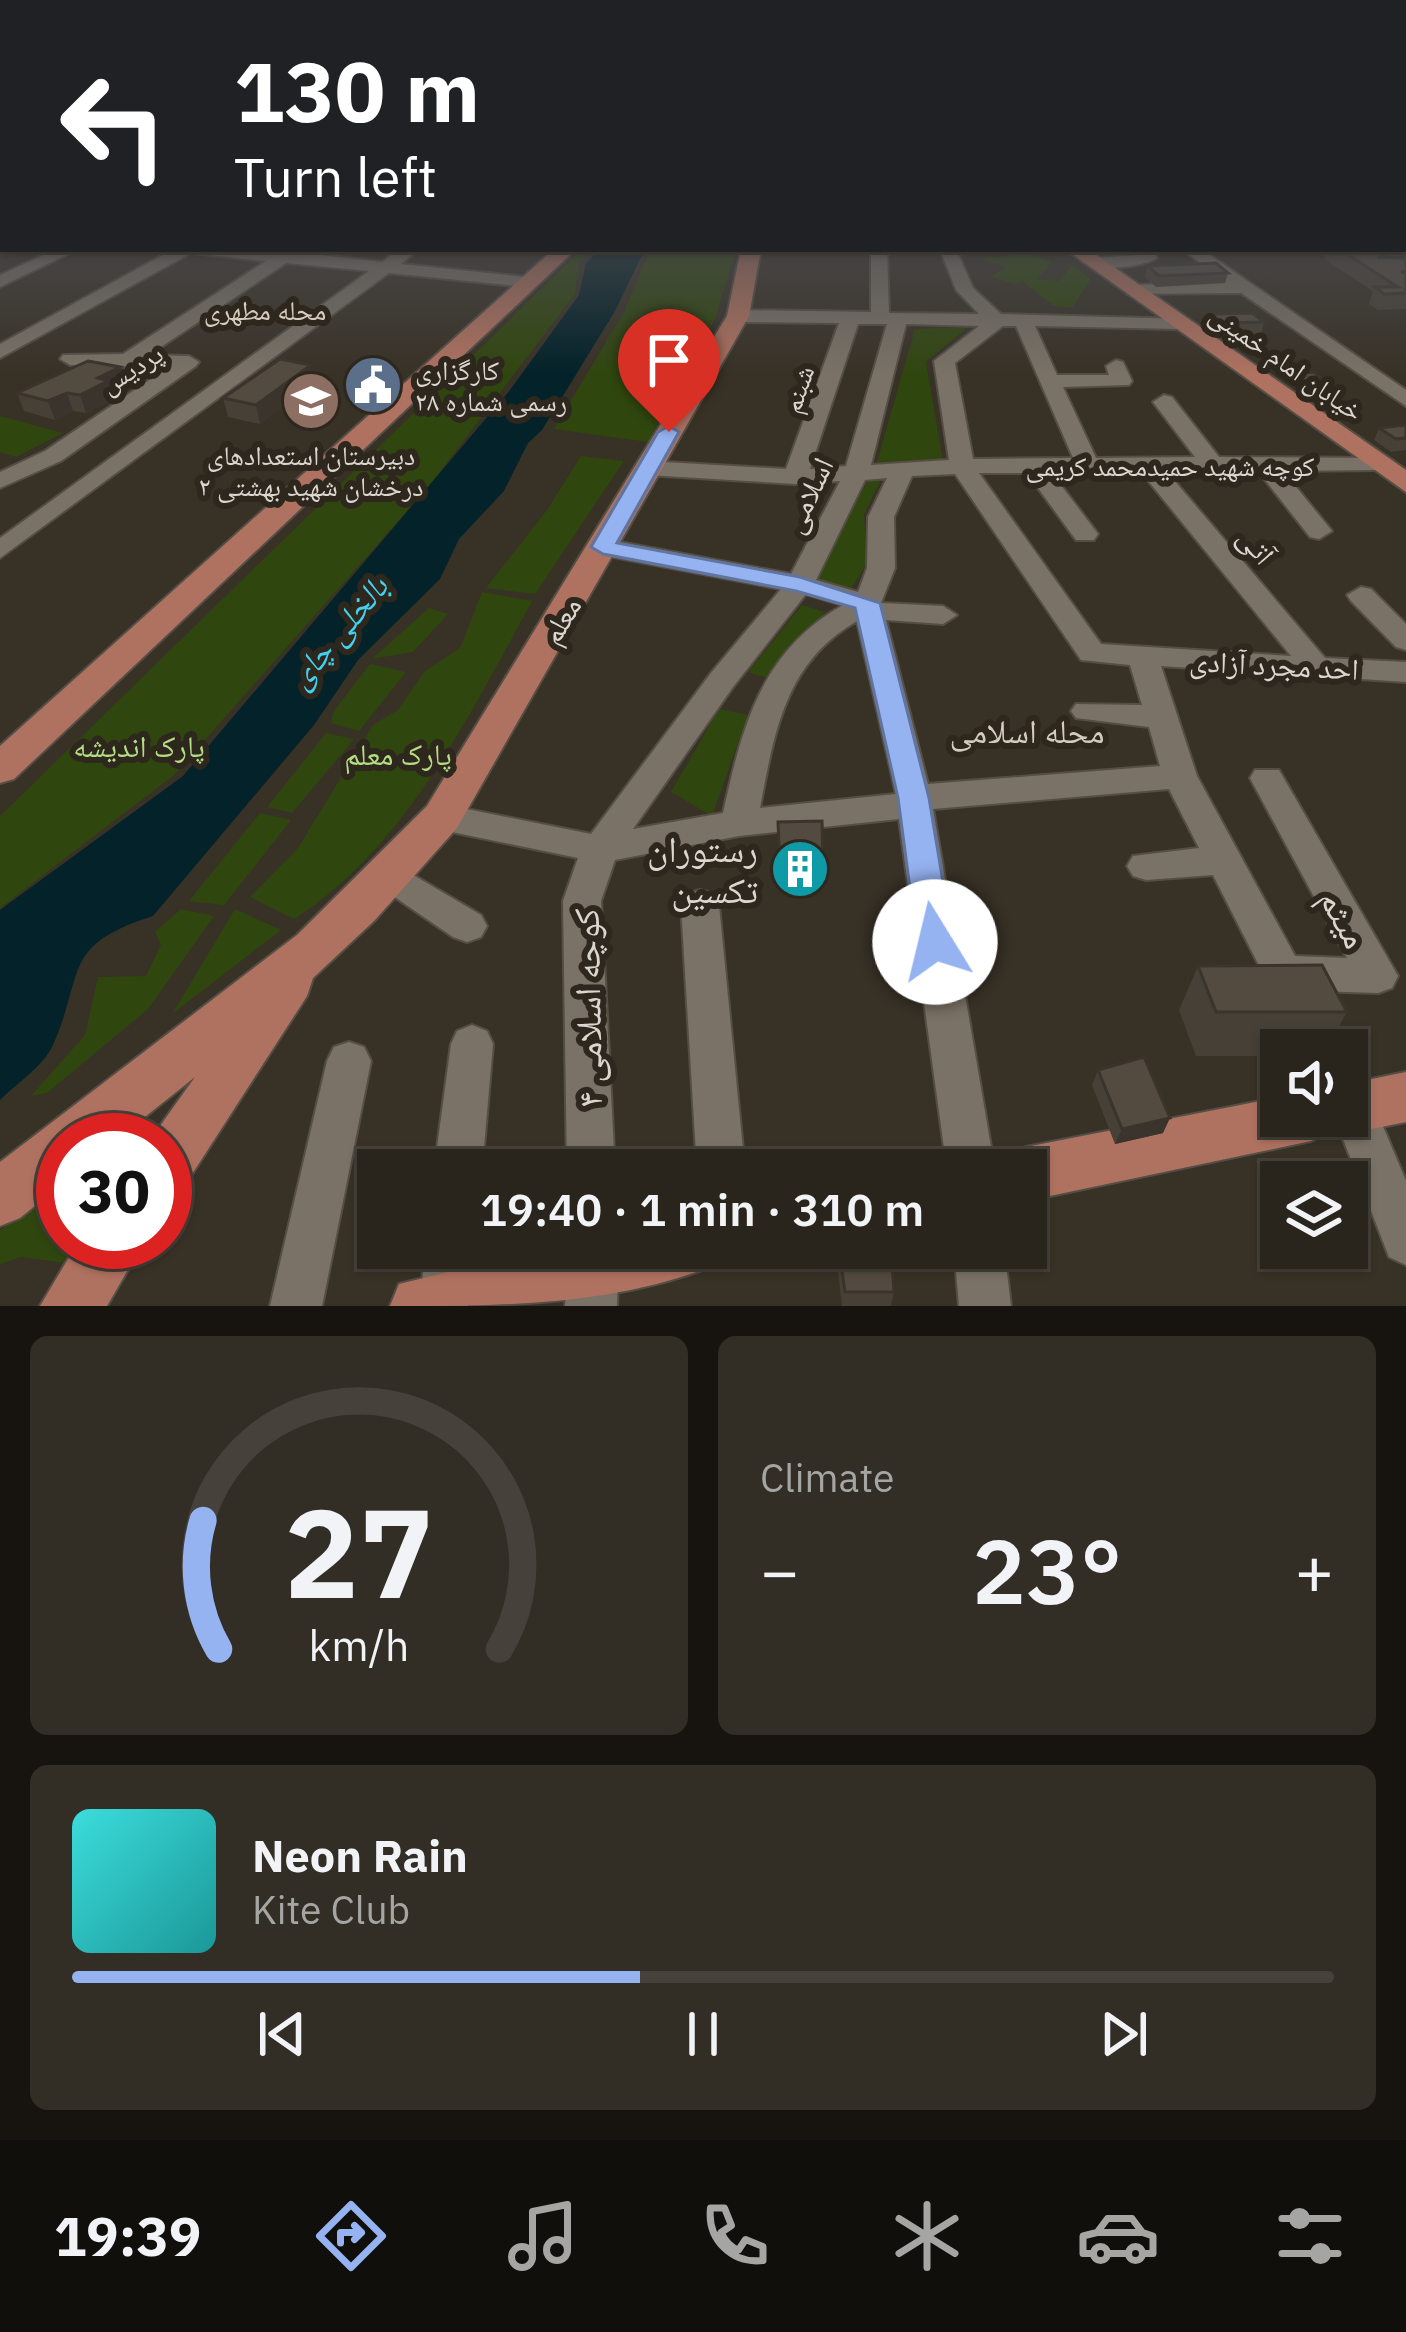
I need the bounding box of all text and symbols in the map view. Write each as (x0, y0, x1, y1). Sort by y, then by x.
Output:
text: 130 m (234, 36, 480, 145)
icon: left (36, 48, 192, 204)
text: Turn left (234, 142, 437, 212)
district label: محله مطهری (204, 292, 326, 327)
street label: خیابان امام خمینی (1202, 296, 1371, 430)
pin (618, 309, 720, 432)
icon: arrive (636, 327, 702, 393)
street label: پردیس (93, 335, 169, 401)
place label: کارگزاری رسمی شماره ۲۸ (415, 352, 567, 418)
public building icon: کارگزاری رسمی شماره ۲۸ (342, 354, 404, 416)
street label: شبنم (773, 361, 823, 418)
school or university icon: دبیرستان استعدادهای درخشان شهید بهشتی ۲ (280, 370, 342, 432)
place label: دبیرستان استعدادهای درخشان شهید بهشتی ۲ (198, 437, 424, 503)
street label: کوچه شهید حمیدمحمد کریمی (1025, 448, 1315, 483)
street label: اسلامی (773, 451, 841, 539)
street label: آتی (1230, 518, 1285, 573)
water label: بالخلی چای (277, 565, 397, 696)
street label: معلم (531, 589, 591, 652)
street label: احد مجرد آزادی (1188, 640, 1360, 688)
district label: محله اسلامی (949, 709, 1105, 752)
park label: پارک اندیشه (73, 726, 205, 765)
park label: پارک معلم (344, 734, 452, 775)
place label: رستوران تکسین (647, 825, 758, 913)
building icon: رستوران تکسین (769, 838, 831, 900)
position arrow (872, 879, 998, 1005)
street label: میثم (1309, 880, 1380, 957)
street label: کوچه اسلامی ۴ (562, 908, 612, 1108)
map controls (1260, 1029, 1368, 1269)
button: sound (1260, 1029, 1368, 1137)
speed limit sign: 30 (36, 1113, 192, 1269)
button: layers (1260, 1161, 1368, 1269)
text: 19:40 · 1 min · 310 m (480, 1180, 924, 1238)
text: Climate (760, 1452, 894, 1503)
text: 27 (284, 1470, 434, 1632)
text: 23° (972, 1512, 1122, 1629)
text: − (760, 1527, 800, 1613)
text: + (1294, 1527, 1334, 1613)
text: km/h (309, 1616, 409, 1672)
text: Neon Rain (252, 1826, 468, 1884)
text: Kite Club (252, 1884, 410, 1935)
icon: previous (249, 2001, 315, 2067)
icon: pause (670, 2001, 736, 2067)
icon: next (1091, 2001, 1157, 2067)
icon: directions (309, 2194, 393, 2278)
icon: music (501, 2194, 585, 2278)
icon: phone (693, 2194, 777, 2278)
icon: climate (885, 2194, 969, 2278)
icon: car (1076, 2194, 1160, 2278)
icon: filters (1268, 2194, 1352, 2278)
text: 19:39 (54, 2201, 201, 2271)

